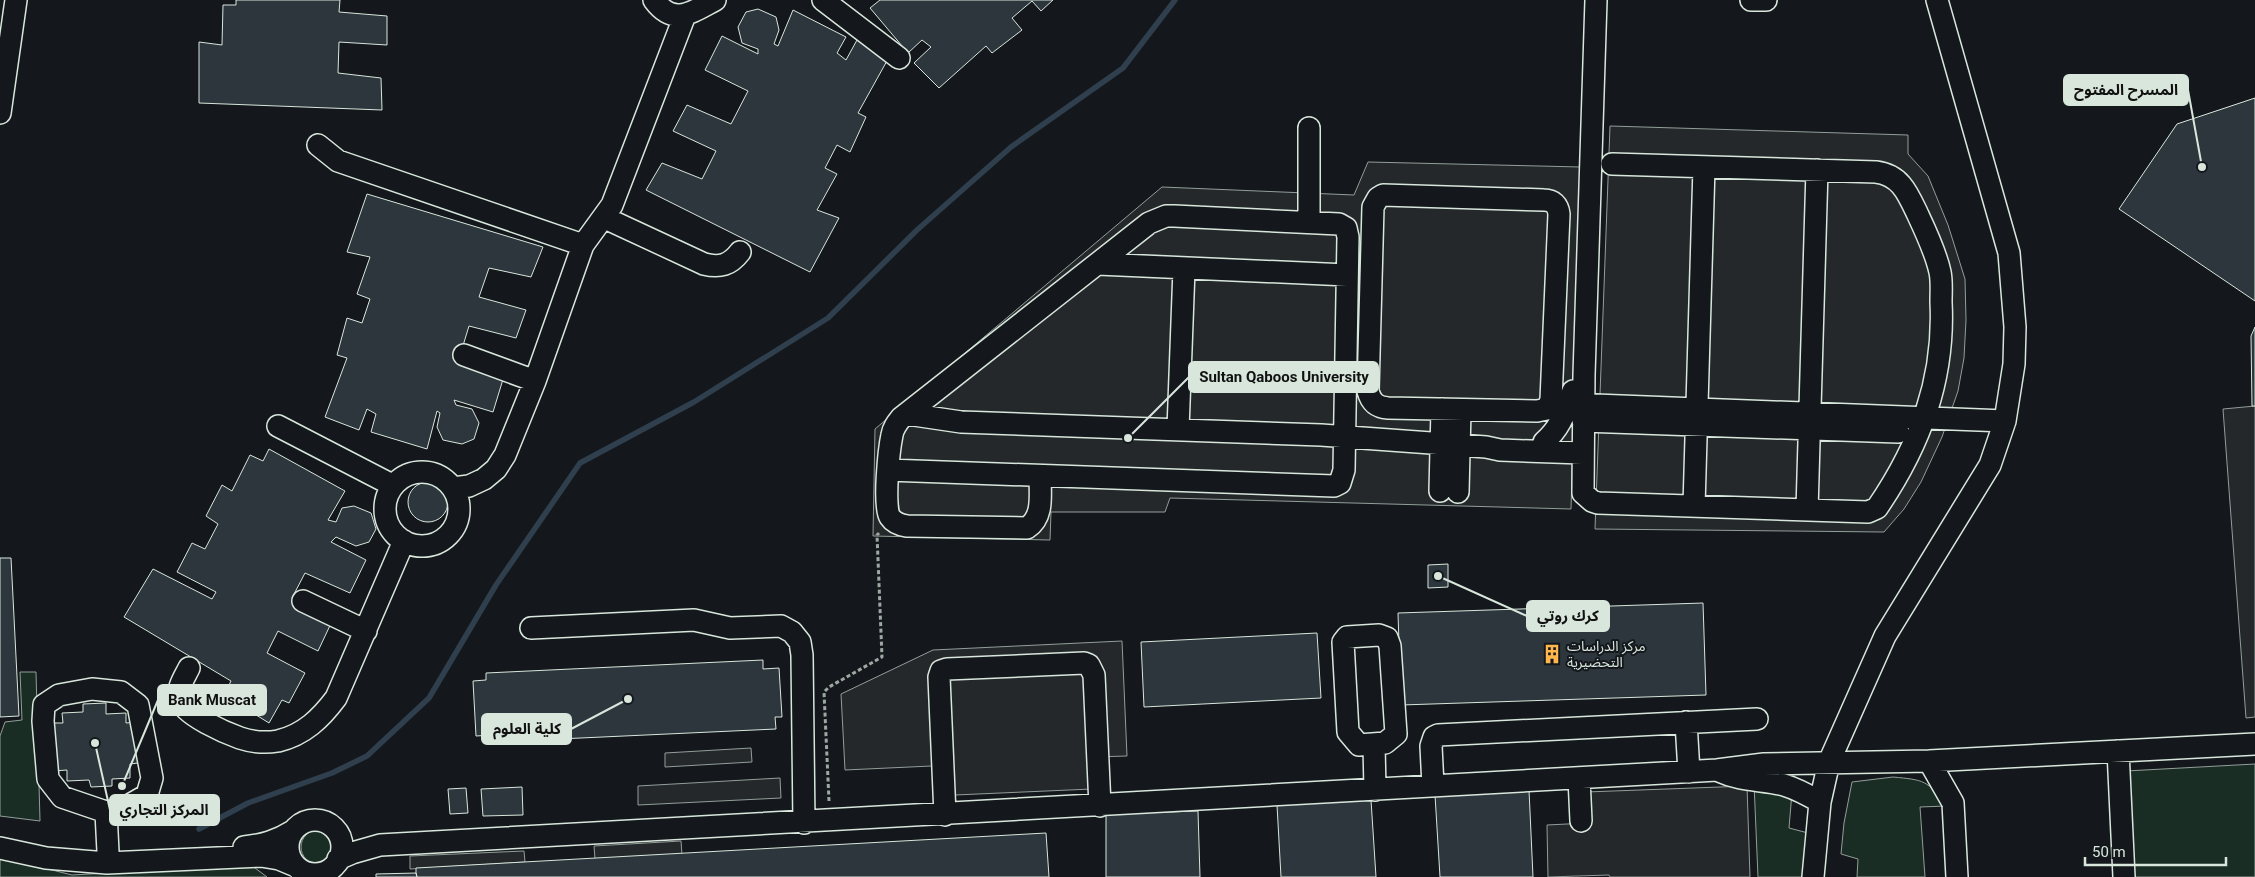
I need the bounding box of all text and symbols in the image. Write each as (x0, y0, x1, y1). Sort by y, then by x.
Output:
callout: المسرح المفتوح (2064, 75, 2188, 105)
text: المسرح المفتوح (2074, 81, 2178, 101)
callout: Sultan Qaboos University (1189, 362, 1378, 392)
text: Sultan Qaboos University (1199, 368, 1369, 386)
callout: كرك روتي (1527, 601, 1609, 631)
text: كرك روتي (1537, 607, 1599, 627)
place label: مركز الدراسات التحضيرية (1567, 638, 1646, 671)
building icon: مركز الدراسات التحضيرية (1541, 643, 1563, 665)
callout: Bank Muscat (158, 685, 266, 715)
text: Bank Muscat (168, 691, 256, 709)
callout: كلية العلوم (482, 714, 571, 744)
text: كلية العلوم (493, 720, 561, 740)
callout: المركز التجاري (110, 795, 219, 825)
text: المركز التجاري (119, 801, 209, 821)
scale bar (2085, 834, 2226, 866)
text: 50 m (2092, 843, 2126, 861)

